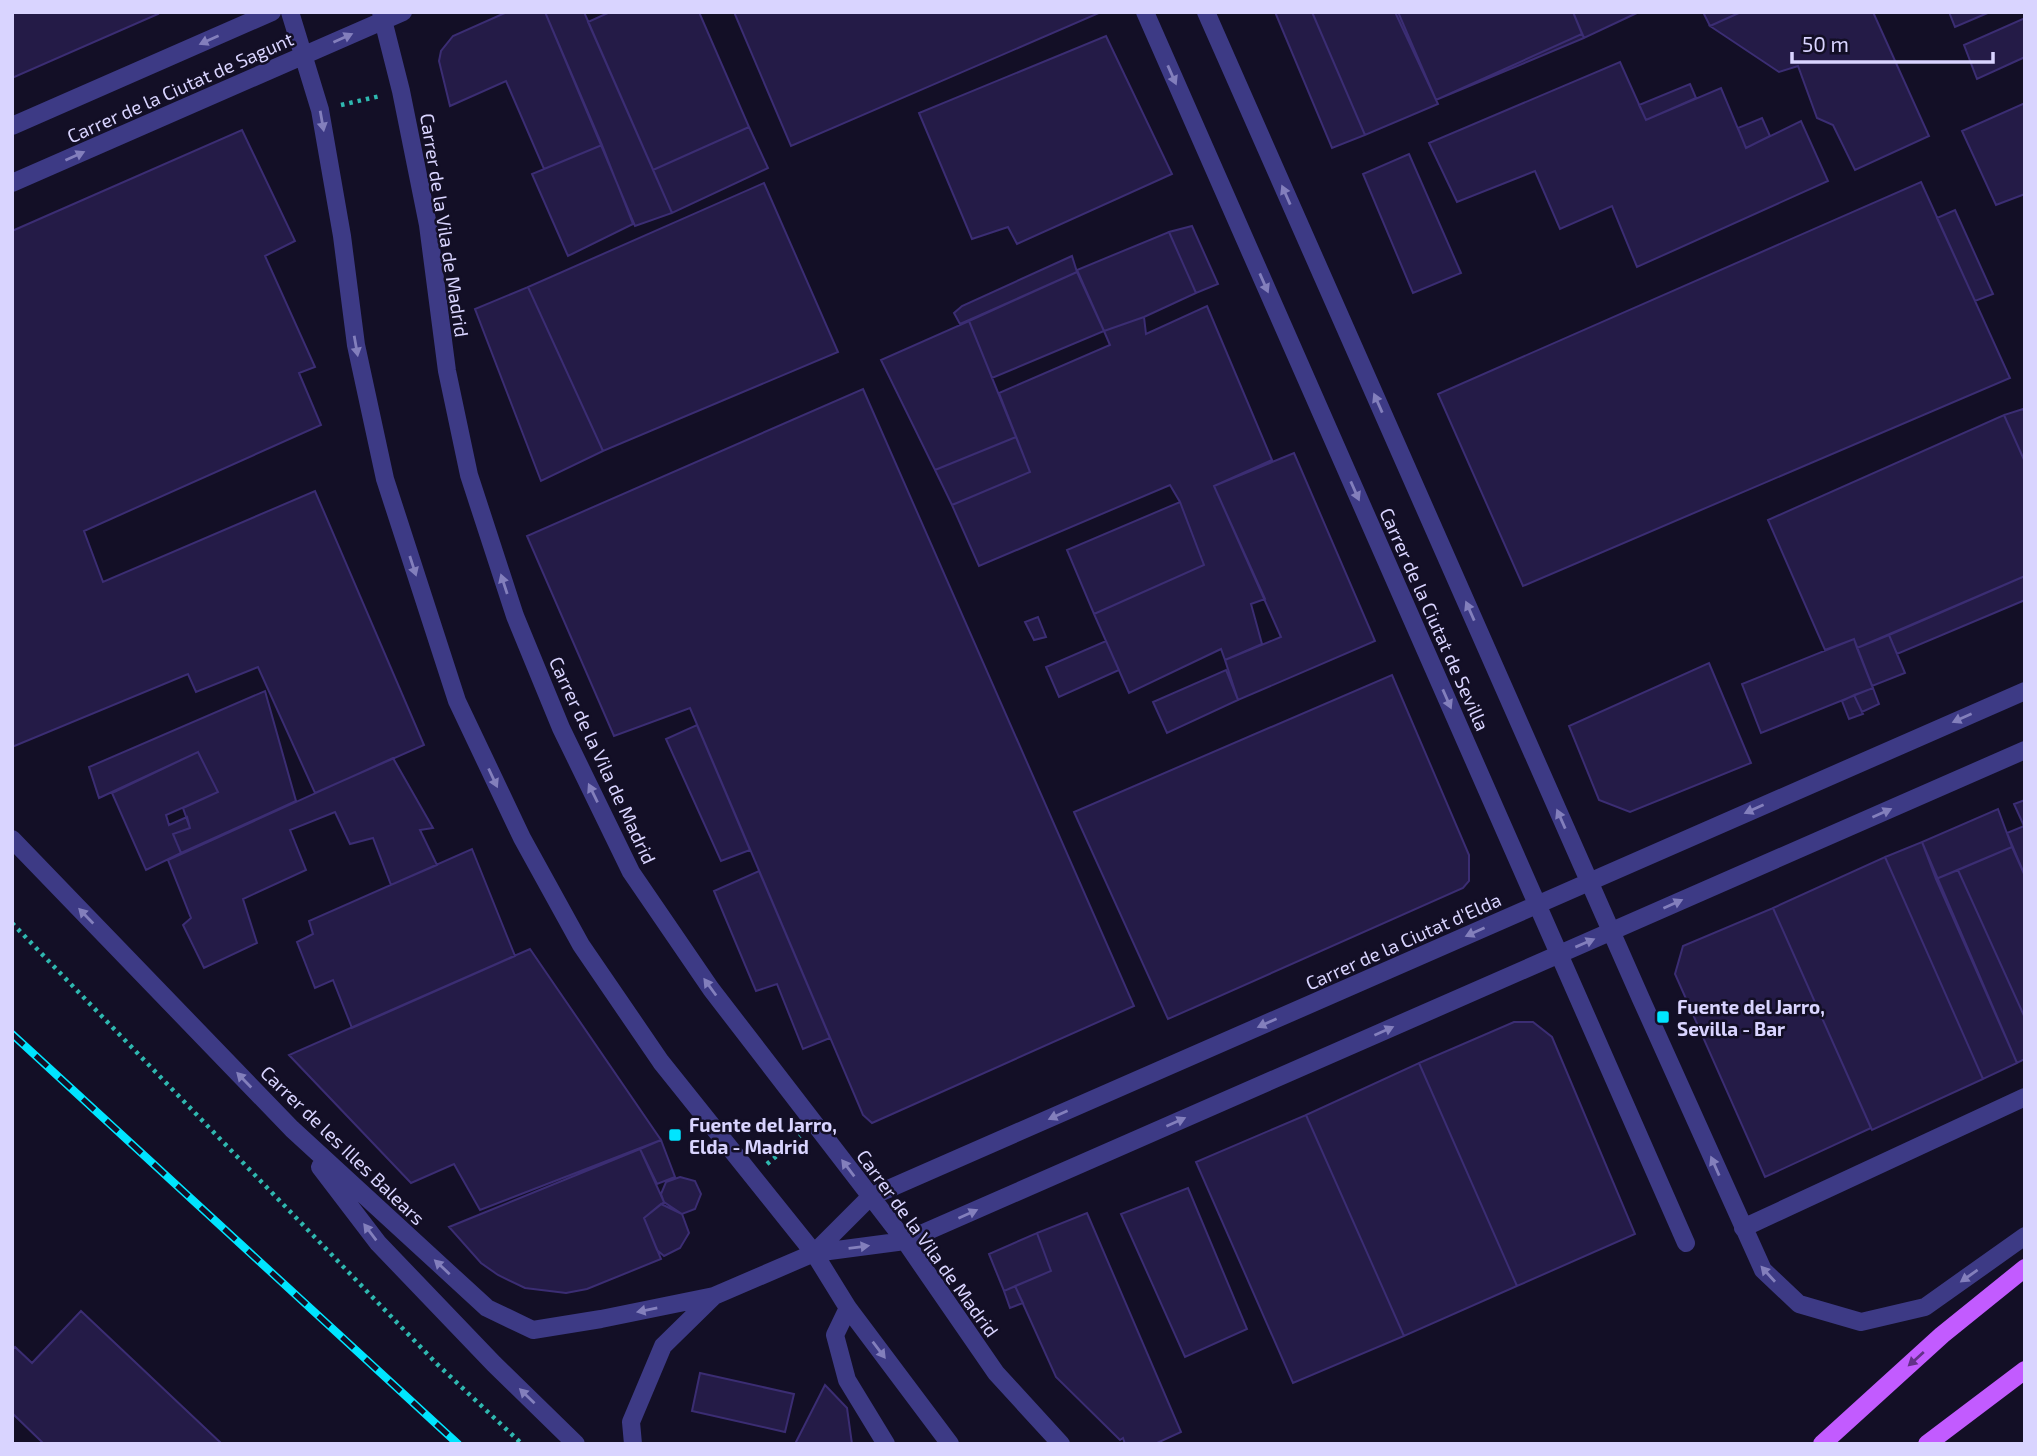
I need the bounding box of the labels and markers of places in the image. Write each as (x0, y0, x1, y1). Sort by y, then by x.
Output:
place label: Fuente del Jarro, Sevilla - Bar (1677, 995, 1825, 1040)
marker: Fuente del Jarro, Sevilla - Bar (1655, 1009, 1671, 1025)
place label: Fuente del Jarro, Elda - Madrid (689, 1113, 837, 1158)
marker: Fuente del Jarro, Elda - Madrid (667, 1127, 683, 1143)

